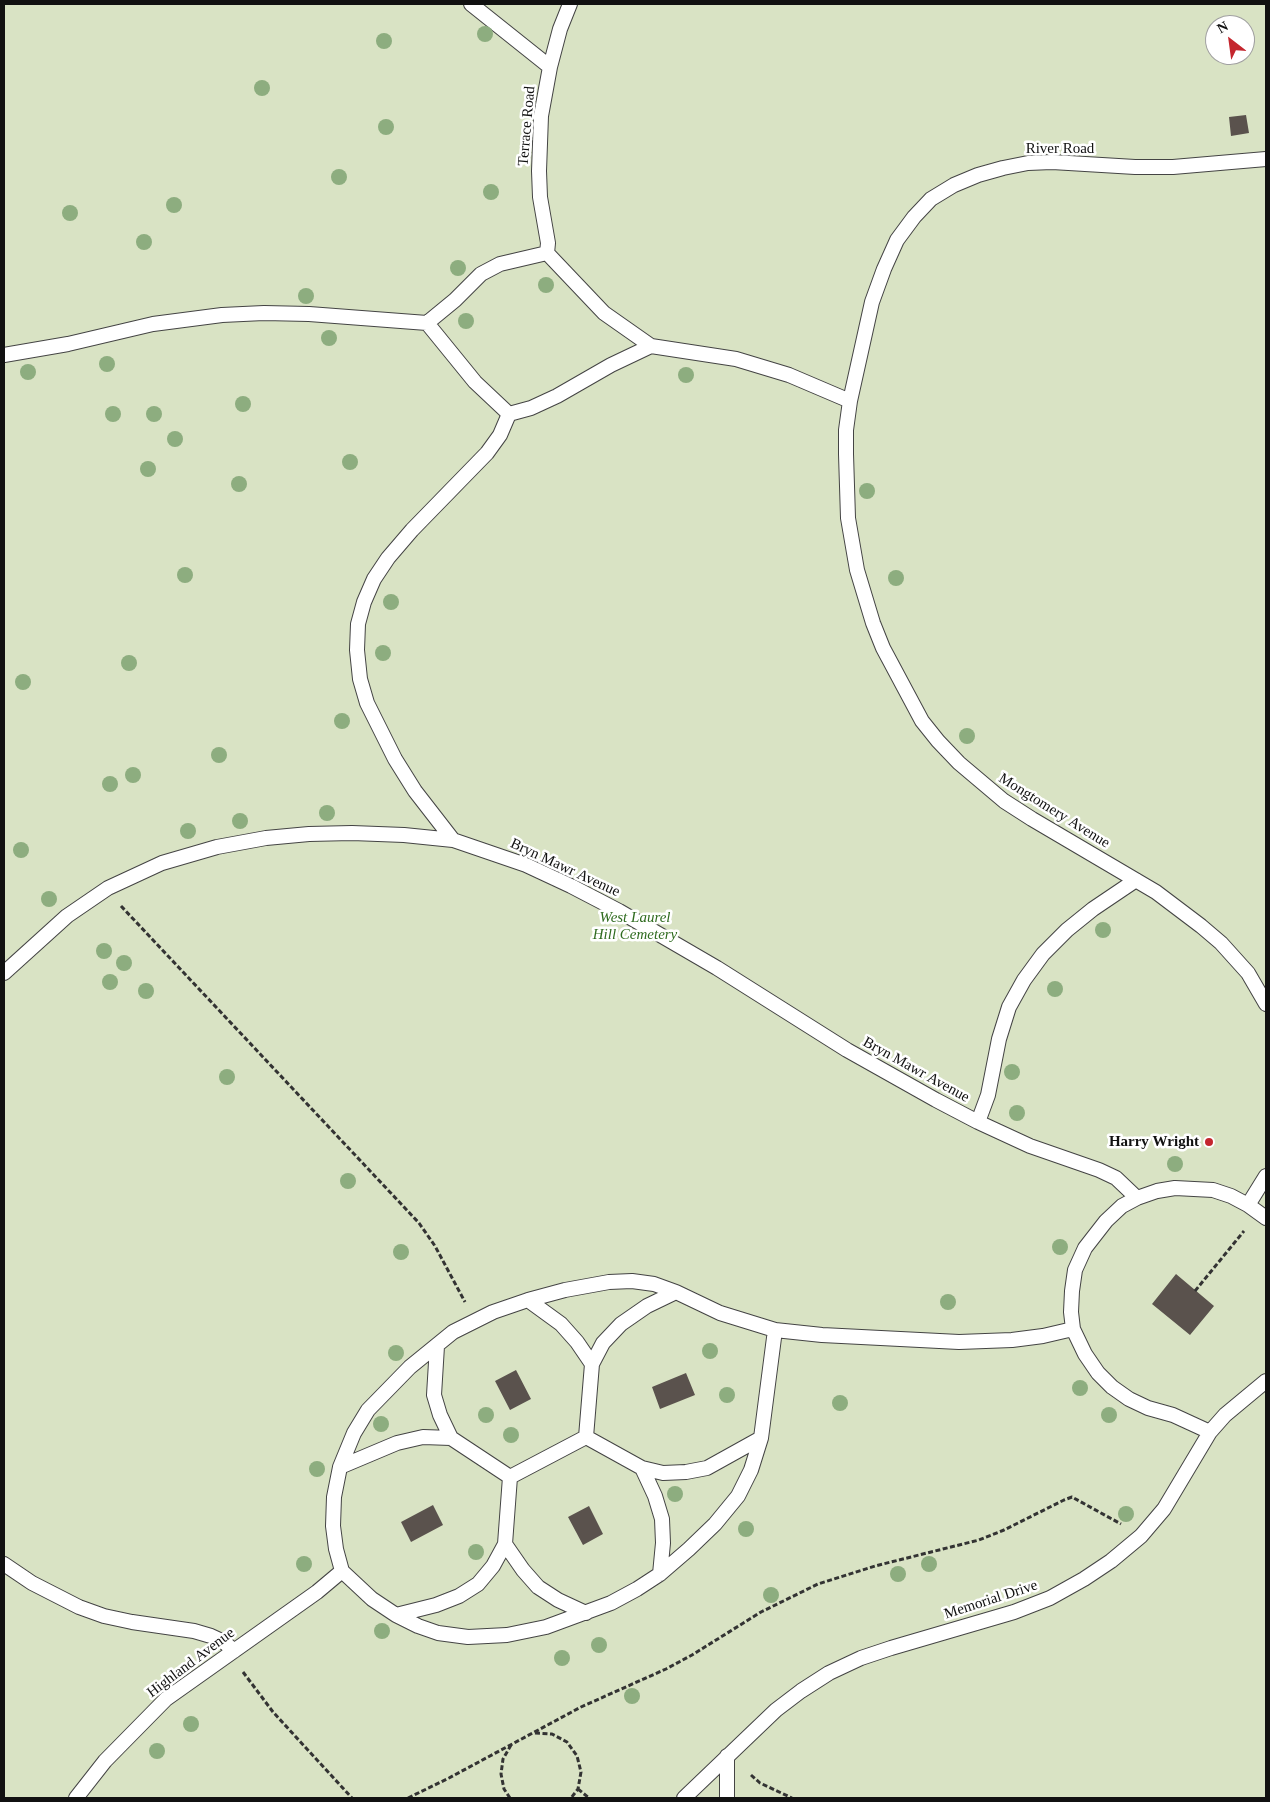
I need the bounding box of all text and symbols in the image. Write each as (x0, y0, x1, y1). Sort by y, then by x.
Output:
north arrow (1205, 15, 1255, 65)
text: N (1215, 18, 1231, 36)
street label: Terrace Road (515, 85, 539, 167)
street label: River Road (1026, 140, 1094, 158)
street label: Mongtomery Avenue (995, 770, 1113, 852)
street label: Bryn Mawr Avenue (507, 835, 623, 901)
park label: West Laurel Hill Cemetery (593, 909, 677, 944)
street label: Bryn Mawr Avenue (860, 1033, 972, 1107)
place label: Harry Wright (1109, 1133, 1199, 1151)
marker: Harry Wright (1203, 1136, 1215, 1148)
street label: Memorial Drive (942, 1576, 1040, 1624)
street label: Highland Avenue (144, 1624, 238, 1702)

